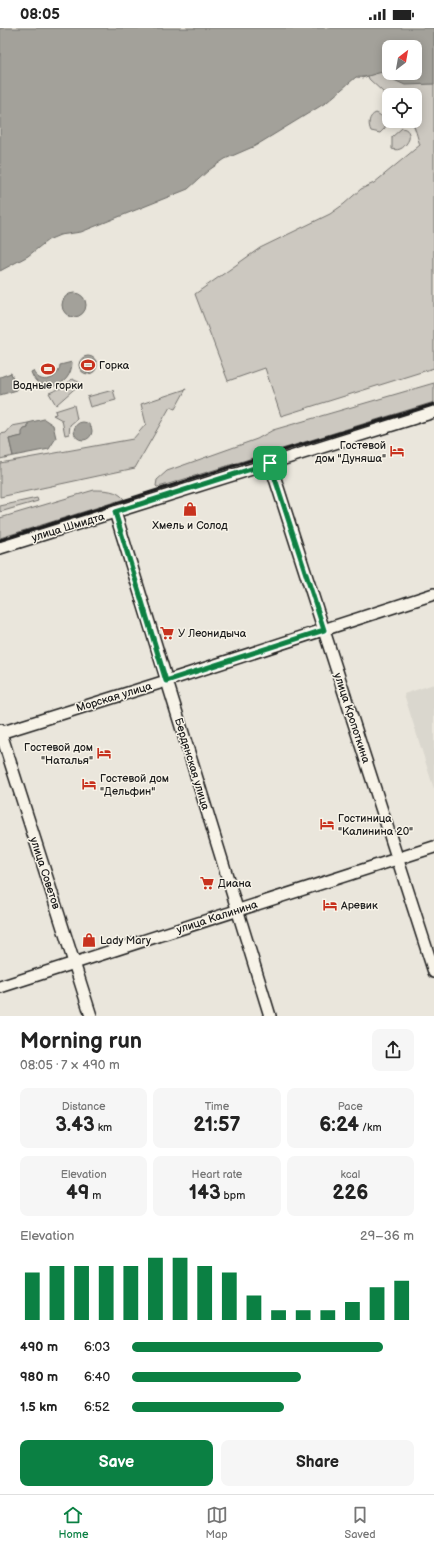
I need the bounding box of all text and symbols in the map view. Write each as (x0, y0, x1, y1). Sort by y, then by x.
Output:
text: 08:05 (20, 5, 60, 24)
north arrow (382, 40, 422, 80)
map controls (382, 40, 422, 128)
button: locate (382, 88, 422, 128)
sports icon: Горка (80, 357, 96, 373)
place label: Горка (99, 359, 130, 372)
sports icon: Водные горки (40, 361, 56, 377)
place label: Водные горки (13, 379, 83, 392)
place label: Гостевой дом "Дуняша" (315, 439, 386, 465)
hotel icon: Гостевой дом "Дуняша" (389, 443, 405, 459)
pin (253, 446, 287, 480)
icon: arrive (259, 452, 281, 474)
shop icon: Хмель и Солод (182, 501, 198, 517)
street label: улица Шмидта (30, 510, 106, 544)
place label: Хмель и Солод (152, 519, 228, 532)
supermarket icon: У Леонидыча (159, 625, 175, 641)
place label: У Леонидыча (178, 627, 247, 640)
street label: улица Кропоткина (331, 671, 373, 765)
street label: Морская улица (75, 679, 154, 715)
street label: Бердянская улица (172, 716, 212, 812)
place label: Гостевой дом "Наталья" (24, 741, 93, 767)
hotel icon: Гостевой дом "Наталья" (96, 745, 112, 761)
place label: Гостевой дом "Дельфин" (100, 772, 169, 798)
hotel icon: Гостевой дом "Дельфин" (81, 776, 97, 792)
place label: Гостиница "Калинина 20" (338, 812, 413, 838)
hotel icon: Гостиница "Калинина 20" (319, 816, 335, 832)
street label: улица Советов (27, 835, 63, 911)
supermarket icon: Диана (199, 875, 215, 891)
place label: Диана (218, 877, 252, 890)
hotel icon: Аревик (322, 897, 338, 913)
street label: улица Калинина (175, 898, 260, 936)
place label: Аревик (340, 899, 378, 912)
shop icon: Lady Mary (81, 932, 97, 948)
place label: Lady Mary (100, 934, 151, 947)
text: Morning run (20, 1028, 142, 1055)
button: share (372, 1029, 414, 1071)
text: 08:05 · 7 × 490 m (20, 1057, 120, 1073)
text: Distance (62, 1100, 106, 1113)
text: Time (205, 1100, 229, 1113)
text: Pace (338, 1100, 363, 1113)
text: 3.43 (55, 1113, 95, 1137)
text: 21:57 (193, 1113, 241, 1137)
text: 6:24 (319, 1113, 359, 1137)
text: km (95, 1121, 112, 1134)
text: /km (359, 1121, 382, 1134)
text: Elevation (61, 1168, 107, 1181)
text: Heart rate (192, 1168, 242, 1181)
text: kcal (340, 1168, 360, 1181)
text: 49 (66, 1181, 89, 1205)
text: 143 (189, 1181, 221, 1205)
text: 226 (332, 1181, 368, 1205)
text: m (89, 1189, 101, 1202)
text: bpm (221, 1189, 245, 1202)
text: Elevation (20, 1228, 74, 1244)
text: 29–36 m (360, 1228, 414, 1244)
text: 490 m (20, 1339, 58, 1355)
text: 6:03 (84, 1339, 110, 1355)
text: 980 m (20, 1369, 58, 1385)
text: 6:40 (84, 1369, 110, 1385)
text: 1.5 km (20, 1399, 57, 1415)
text: 6:52 (84, 1399, 110, 1415)
button: Save (20, 1440, 213, 1486)
button: Share (221, 1440, 414, 1486)
tab: Home (59, 1504, 88, 1541)
tab: Map (205, 1504, 228, 1541)
tab: Saved (345, 1504, 375, 1541)

